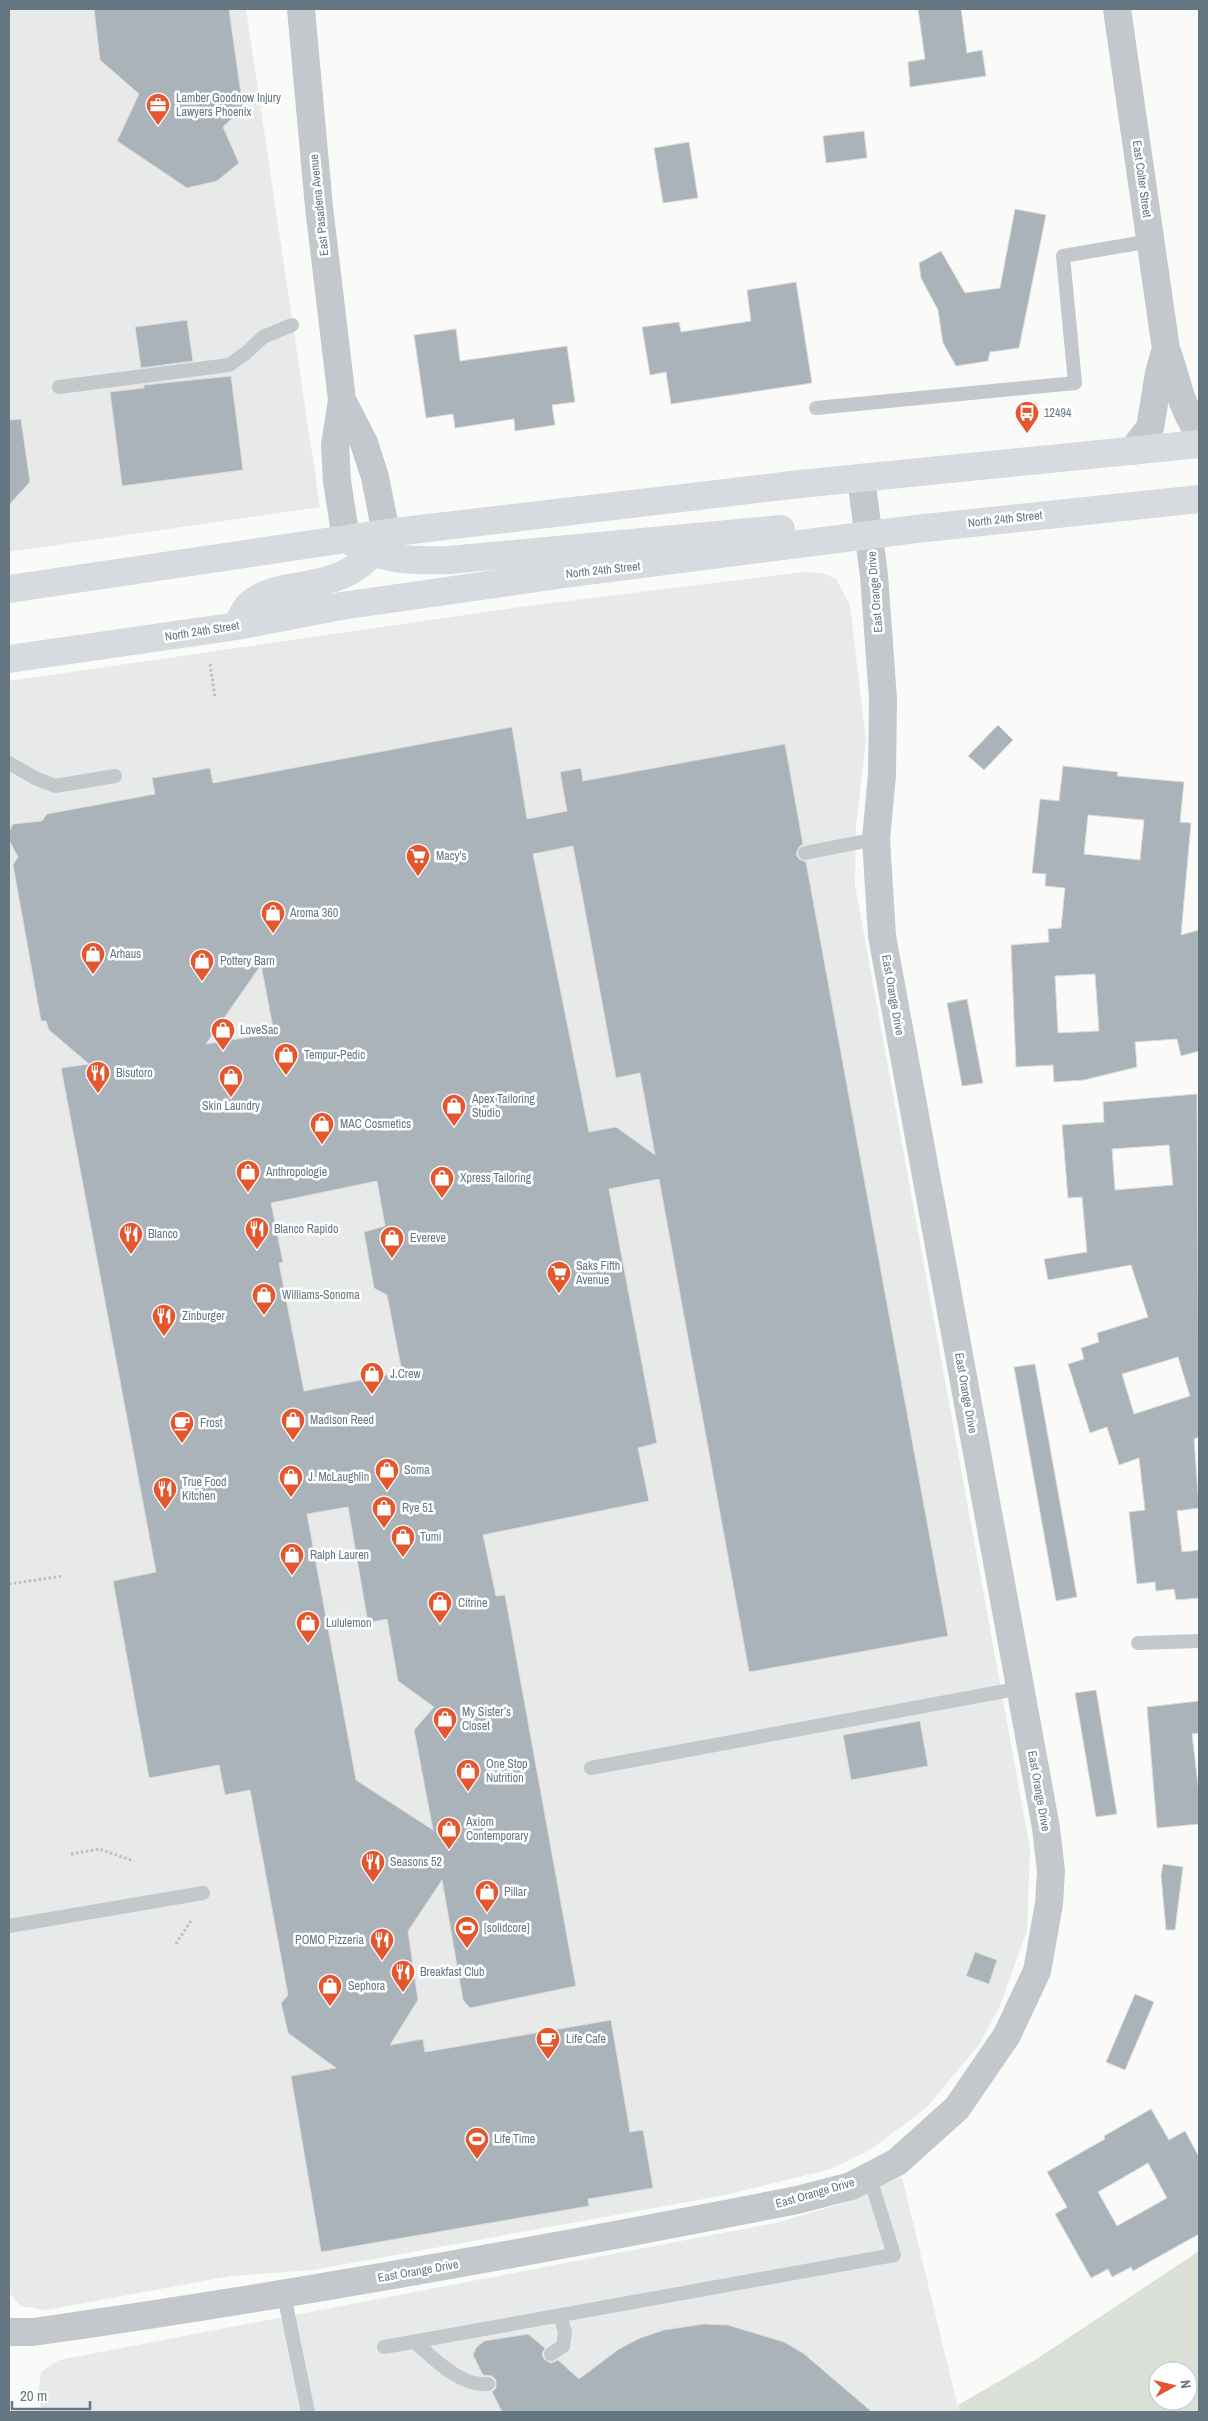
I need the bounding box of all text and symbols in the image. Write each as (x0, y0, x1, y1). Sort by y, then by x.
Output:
place label: Lamber Goodnow Injury Lawyers Phoenix (176, 90, 281, 120)
office icon: Lamber Goodnow Injury Lawyers Phoenix (145, 92, 171, 126)
street label: East Colter Street (1129, 139, 1155, 219)
street label: East Pasadena Avenue (306, 153, 332, 257)
bus stop icon: 12494 (1014, 400, 1040, 434)
place label: 12494 (1044, 405, 1072, 421)
street label: North 24th Street (967, 507, 1043, 531)
street label: East Orange Drive (863, 551, 887, 633)
street label: North 24th Street (565, 558, 641, 582)
street label: North 24th Street (164, 617, 241, 645)
supermarket icon: Macy's (405, 843, 431, 877)
place label: Macy's (436, 848, 466, 864)
shop icon: Aroma 360 (260, 900, 286, 934)
place label: Aroma 360 (289, 905, 338, 921)
shop icon: Arhaus (80, 941, 106, 975)
place label: Arhaus (109, 946, 141, 962)
shop icon: Pottery Barn (189, 948, 215, 982)
place label: Pottery Barn (220, 953, 275, 969)
street label: East Orange Drive (878, 953, 908, 1037)
shop icon: LoveSac (210, 1017, 236, 1051)
place label: LoveSac (240, 1022, 278, 1038)
shop icon: Tempur-Pedic (273, 1042, 299, 1076)
place label: Tempur-Pedic (304, 1047, 365, 1063)
restaurant icon: Bisutoro (85, 1060, 111, 1094)
shop icon: Skin Laundry (218, 1064, 244, 1098)
place label: Bisutoro (116, 1065, 153, 1081)
place label: Apex Tailoring Studio (471, 1091, 535, 1121)
shop icon: Apex Tailoring Studio (441, 1093, 467, 1127)
place label: Skin Laundry (202, 1098, 260, 1114)
shop icon: MAC Cosmetics (309, 1111, 335, 1145)
place label: MAC Cosmetics (340, 1116, 411, 1132)
shop icon: Anthropologie (235, 1159, 261, 1193)
place label: Anthropologie (265, 1164, 327, 1180)
shop icon: Xpress Tailoring (429, 1165, 455, 1199)
place label: Xpress Tailoring (460, 1170, 532, 1186)
restaurant icon: Blanco Rapido (244, 1216, 270, 1250)
restaurant icon: Blanco (118, 1221, 144, 1255)
place label: Blanco Rapido (274, 1221, 339, 1237)
shop icon: Evereve (379, 1225, 405, 1259)
place label: Blanco (148, 1226, 178, 1242)
place label: Evereve (410, 1230, 446, 1246)
place label: Saks Fifth Avenue (575, 1258, 620, 1288)
supermarket icon: Saks Fifth Avenue (546, 1260, 572, 1294)
shop icon: Williams-Sonoma (251, 1282, 277, 1316)
place label: Williams-Sonoma (282, 1287, 360, 1303)
restaurant icon: Zinburger (151, 1303, 177, 1337)
place label: Zinburger (182, 1308, 225, 1324)
street label: East Orange Drive (951, 1351, 981, 1435)
shop icon: J.Crew (359, 1361, 385, 1395)
place label: J.Crew (390, 1366, 422, 1382)
shop icon: Madison Reed (280, 1407, 306, 1441)
cafe icon: Frost (169, 1410, 195, 1444)
place label: Madison Reed (310, 1412, 374, 1428)
place label: Frost (200, 1415, 223, 1431)
shop icon: Soma (374, 1457, 400, 1491)
place label: Soma (404, 1462, 430, 1478)
shop icon: J. McLaughlin (278, 1464, 304, 1498)
place label: J. McLaughlin (308, 1469, 369, 1485)
place label: True Food Kitchen (182, 1474, 227, 1504)
restaurant icon: True Food Kitchen (152, 1476, 178, 1510)
shop icon: Rye 51 (371, 1495, 397, 1529)
place label: Rye 51 (402, 1500, 434, 1516)
shop icon: Tumi (390, 1524, 416, 1558)
place label: Tumi (420, 1529, 442, 1545)
shop icon: Ralph Lauren (279, 1542, 305, 1576)
place label: Ralph Lauren (310, 1547, 369, 1563)
shop icon: Citrine (427, 1590, 453, 1624)
place label: Citrine (458, 1595, 488, 1611)
shop icon: Lululemon (295, 1610, 321, 1644)
place label: Lululemon (326, 1615, 371, 1631)
place label: My Sister’s Closet (462, 1704, 511, 1734)
shop icon: My Sister’s Closet (432, 1706, 458, 1740)
street label: East Orange Drive (1024, 1749, 1054, 1833)
place label: One Stop Nutrition (486, 1756, 528, 1786)
shop icon: One Stop Nutrition (455, 1758, 481, 1792)
place label: Axiom Contemporary (465, 1814, 528, 1844)
shop icon: Axiom Contemporary (436, 1816, 462, 1850)
restaurant icon: Seasons 52 (360, 1849, 386, 1883)
place label: Seasons 52 (390, 1854, 442, 1870)
shop icon: Pillar (474, 1879, 500, 1913)
place label: Pillar (504, 1884, 527, 1900)
sports icon: [solidcore] (454, 1915, 480, 1949)
place label: [solidcore] (484, 1920, 530, 1936)
restaurant icon: POMO Pizzeria (369, 1927, 395, 1961)
place label: POMO Pizzeria (295, 1932, 365, 1948)
restaurant icon: Breakfast Club (390, 1959, 416, 1993)
place label: Breakfast Club (420, 1964, 485, 1980)
shop icon: Sephora (317, 1973, 343, 2007)
place label: Sephora (348, 1978, 386, 1994)
cafe icon: Life Cafe (535, 2026, 561, 2060)
place label: Life Cafe (566, 2031, 606, 2047)
sports icon: Life Time (464, 2126, 490, 2160)
place label: Life Time (494, 2131, 535, 2147)
street label: East Orange Drive (774, 2174, 856, 2212)
street label: East Orange Drive (376, 2256, 460, 2286)
north arrow (1148, 2361, 1198, 2411)
scale bar (12, 2378, 90, 2410)
text: N (1176, 2379, 1195, 2390)
text: 20 m (20, 2385, 47, 2406)

